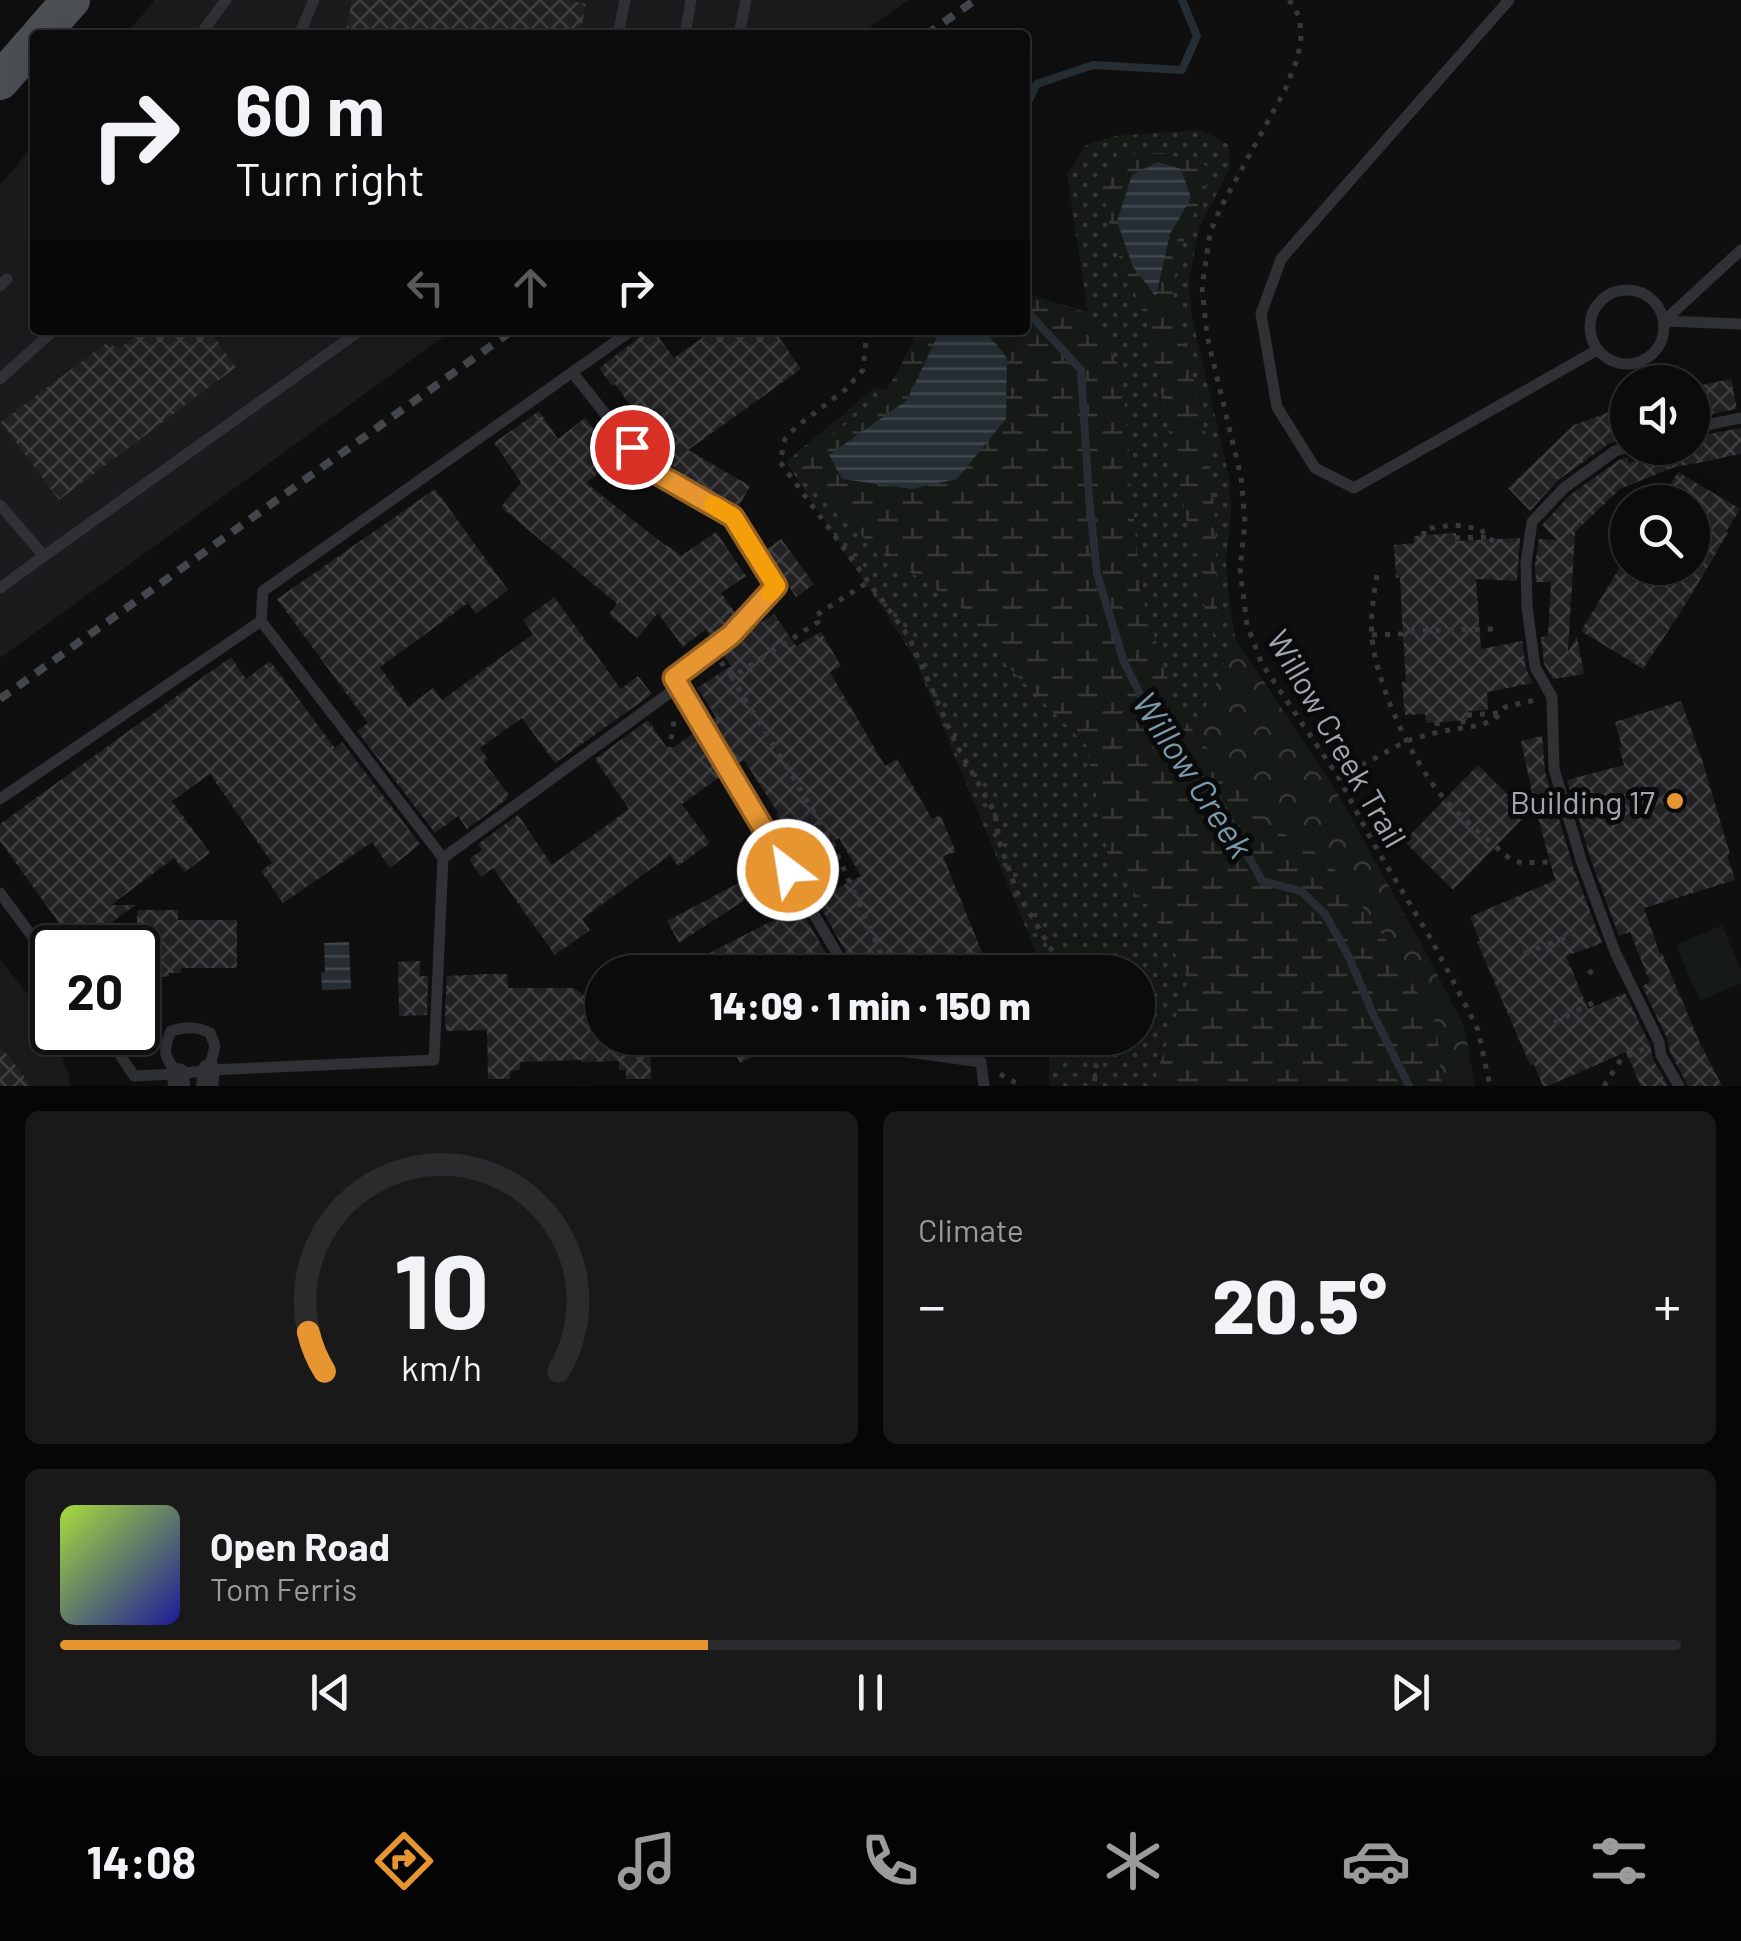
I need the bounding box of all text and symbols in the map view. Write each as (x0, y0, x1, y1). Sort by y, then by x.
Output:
text: 60 m (235, 66, 385, 150)
icon: right (70, 70, 200, 200)
text: Turn right (235, 151, 425, 205)
icon: left (398, 260, 453, 315)
icon: ahead (503, 260, 558, 315)
icon: right (608, 260, 663, 315)
map controls (1610, 365, 1710, 585)
button: sound (1610, 365, 1710, 465)
pin (590, 405, 675, 490)
icon: arrive (605, 420, 660, 475)
button: search (1610, 485, 1710, 585)
street label: Willow Creek Trail (1260, 623, 1416, 853)
water label: Willow Creek (1125, 683, 1263, 865)
place label: Building 17 (1510, 782, 1655, 820)
marker: Building 17 (1664, 790, 1686, 812)
position arrow (736, 818, 840, 922)
speed limit sign: 20 (30, 925, 160, 1055)
text: 14:09 · 1 min · 150 m (709, 982, 1031, 1028)
text: Climate (918, 1210, 1024, 1248)
text: 10 (393, 1225, 490, 1350)
text: 20.5° (1212, 1259, 1387, 1349)
text: − (918, 1271, 946, 1337)
text: + (1653, 1271, 1681, 1337)
text: km/h (401, 1345, 482, 1388)
text: Open Road (210, 1523, 390, 1569)
text: Tom Ferris (210, 1569, 357, 1607)
icon: previous (303, 1665, 358, 1720)
icon: pause (843, 1665, 898, 1720)
icon: next (1383, 1665, 1438, 1720)
icon: directions (369, 1826, 439, 1896)
icon: music (612, 1826, 682, 1896)
icon: phone (855, 1826, 925, 1896)
icon: climate (1098, 1826, 1168, 1896)
icon: car (1341, 1826, 1411, 1896)
icon: filters (1584, 1826, 1654, 1896)
text: 14:08 (87, 1834, 196, 1888)

